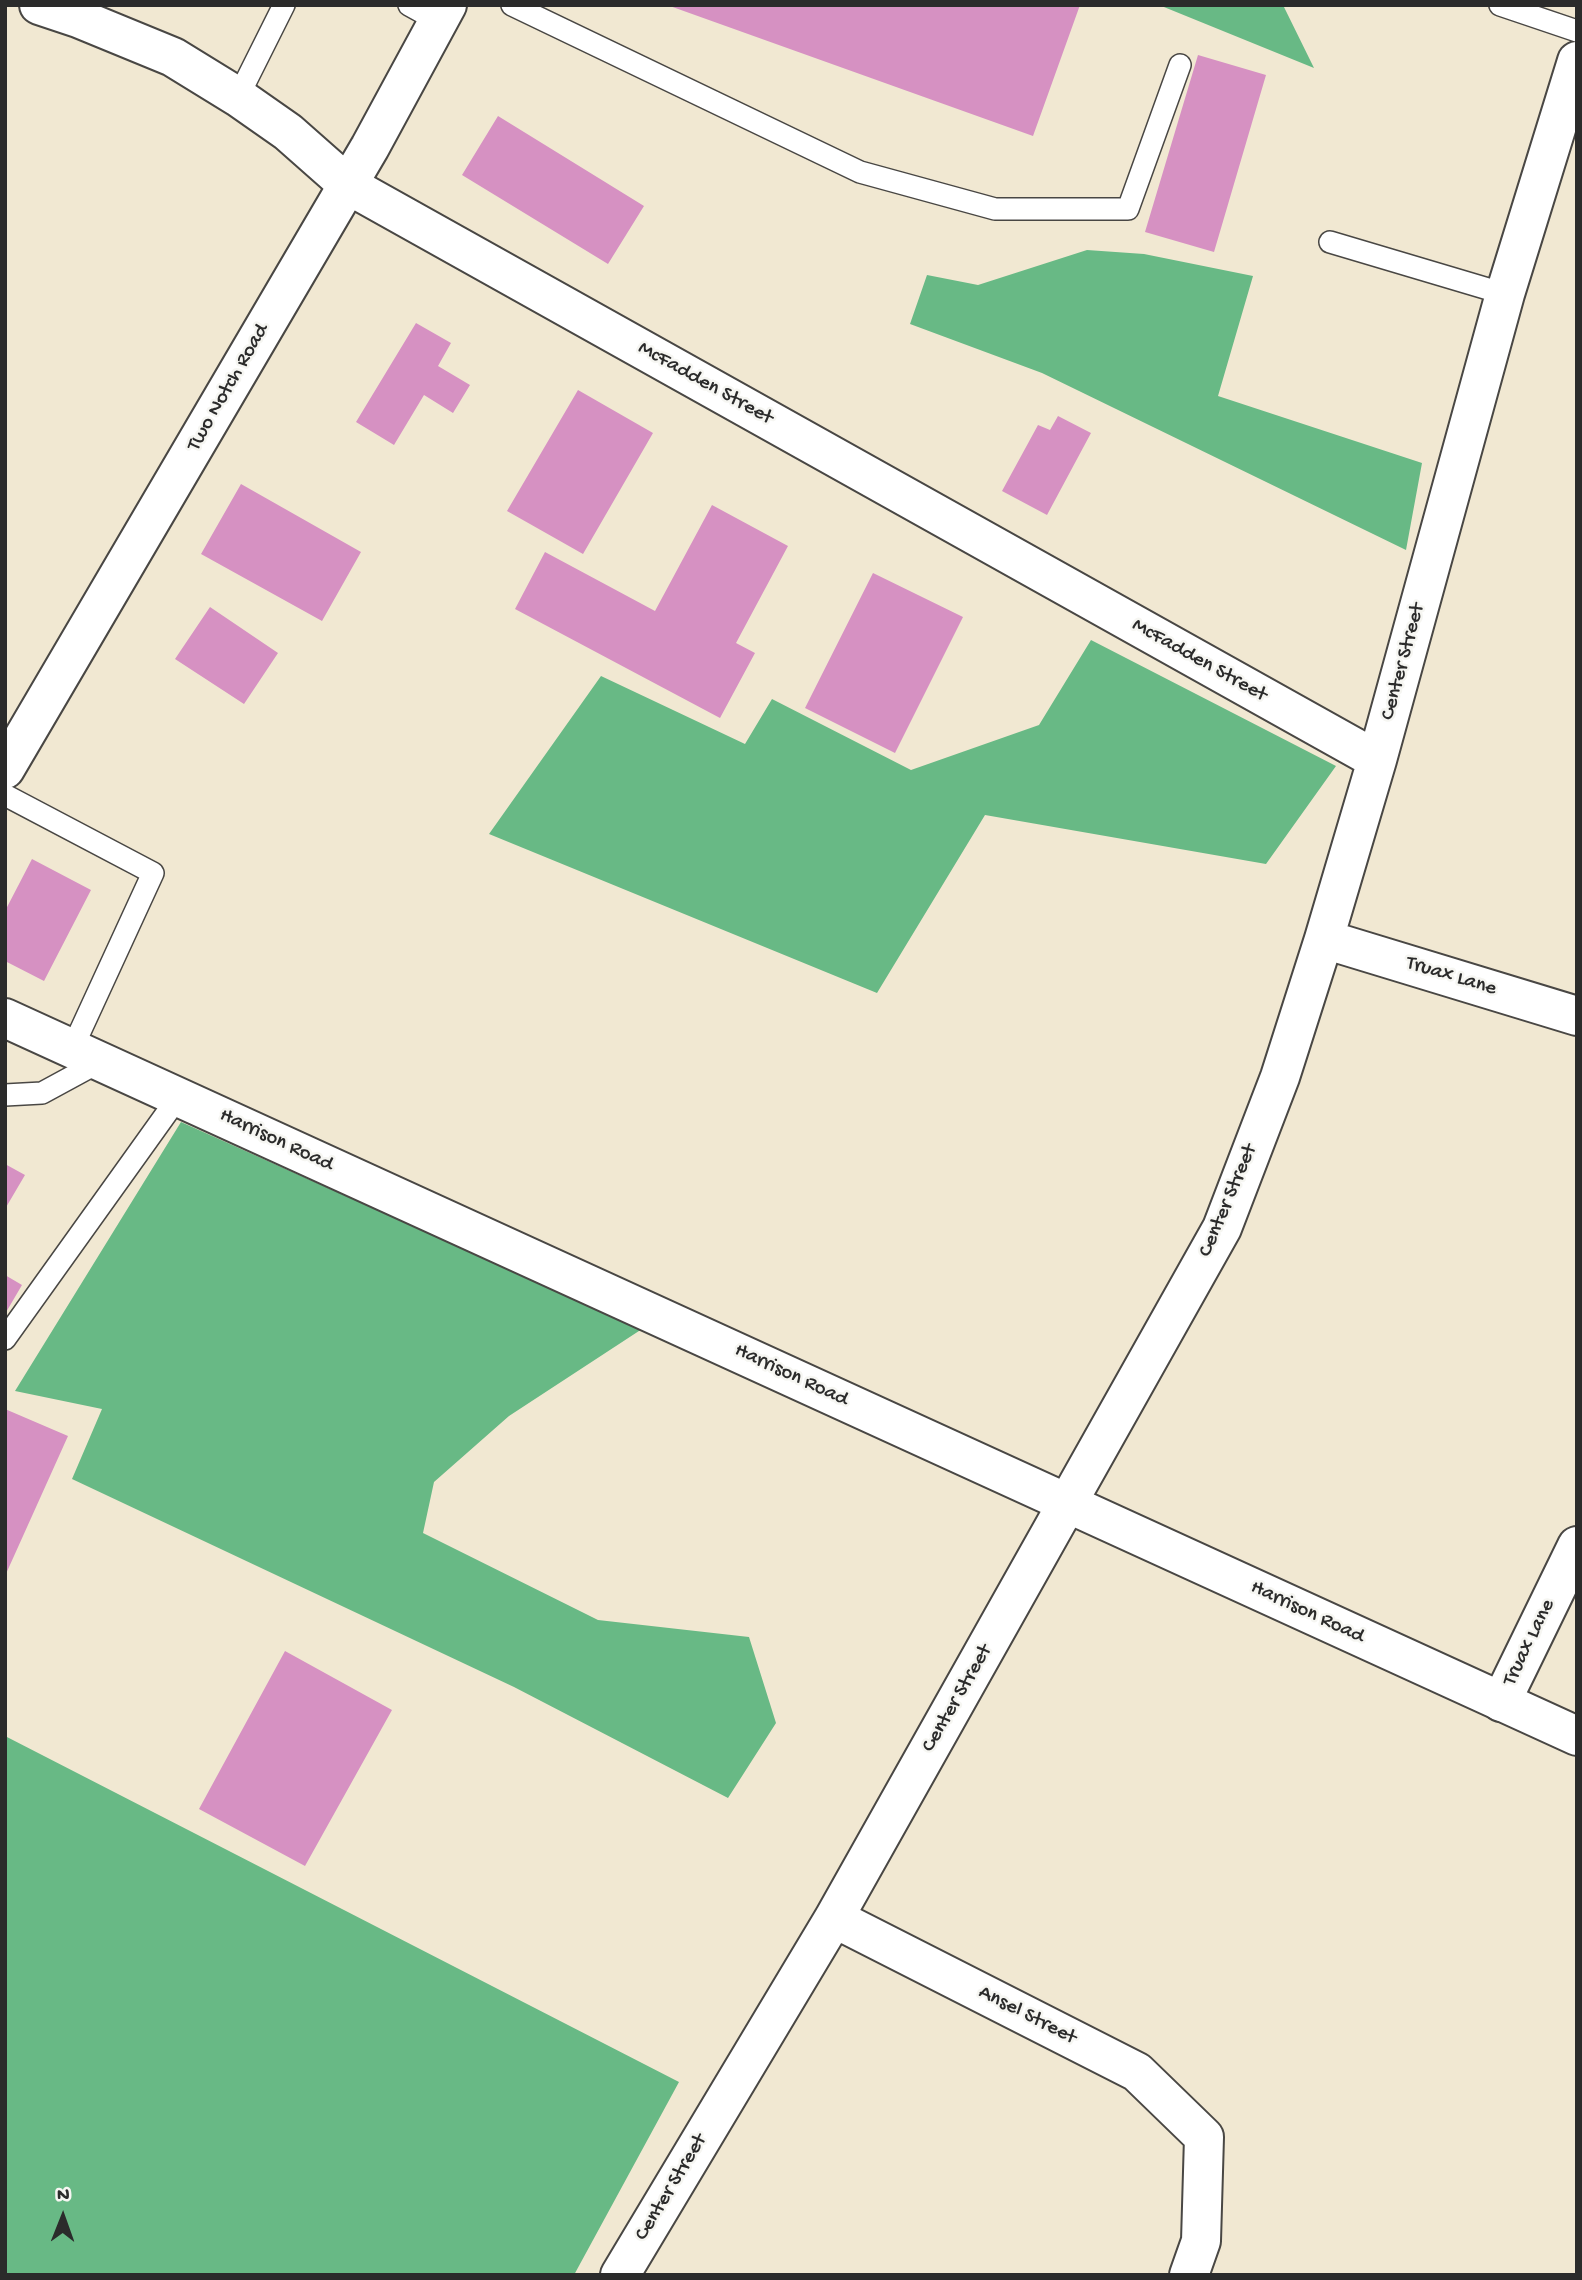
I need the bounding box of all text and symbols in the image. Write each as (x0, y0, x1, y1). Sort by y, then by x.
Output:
street label: Two Notch Road (182, 320, 276, 456)
street label: McFadden Street (633, 336, 777, 432)
street label: Center Street (1376, 601, 1432, 723)
street label: McFadden Street (1127, 613, 1271, 709)
street label: Truax Lane (1403, 951, 1499, 1003)
street label: Harrison Road (215, 1104, 337, 1178)
street label: Center Street (1194, 1141, 1264, 1261)
street label: Harrison Road (730, 1339, 852, 1413)
street label: Harrison Road (1246, 1576, 1368, 1650)
street label: Truax Lane (1498, 1596, 1562, 1690)
street label: Center Street (917, 1641, 999, 1757)
street label: Ansel Street (974, 1981, 1080, 2051)
street label: Center Street (630, 2130, 714, 2246)
north arrow (28, 2182, 98, 2252)
text: N (57, 2184, 70, 2207)

